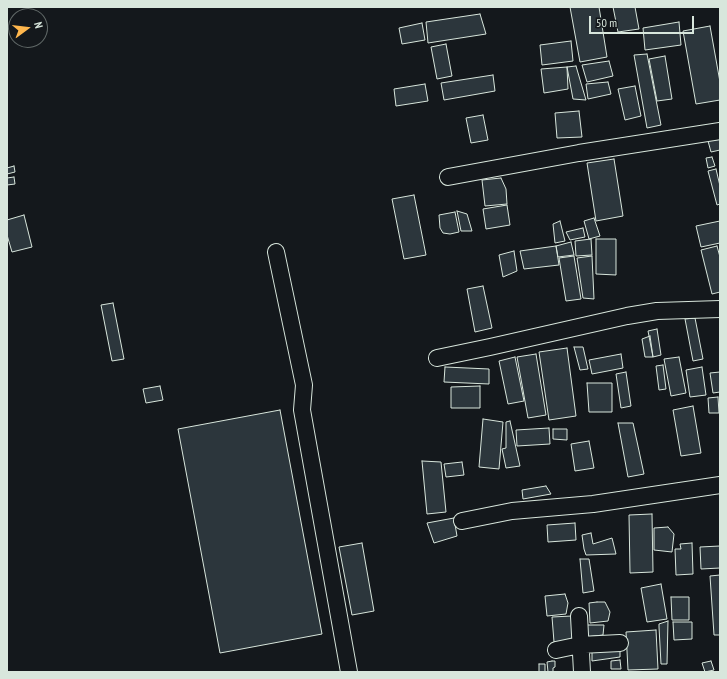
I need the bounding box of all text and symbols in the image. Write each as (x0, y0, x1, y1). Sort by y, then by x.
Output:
north arrow (8, 8, 48, 48)
scale bar (591, 8, 696, 34)
text: 50 m (596, 15, 617, 30)
text: N (31, 20, 46, 30)

